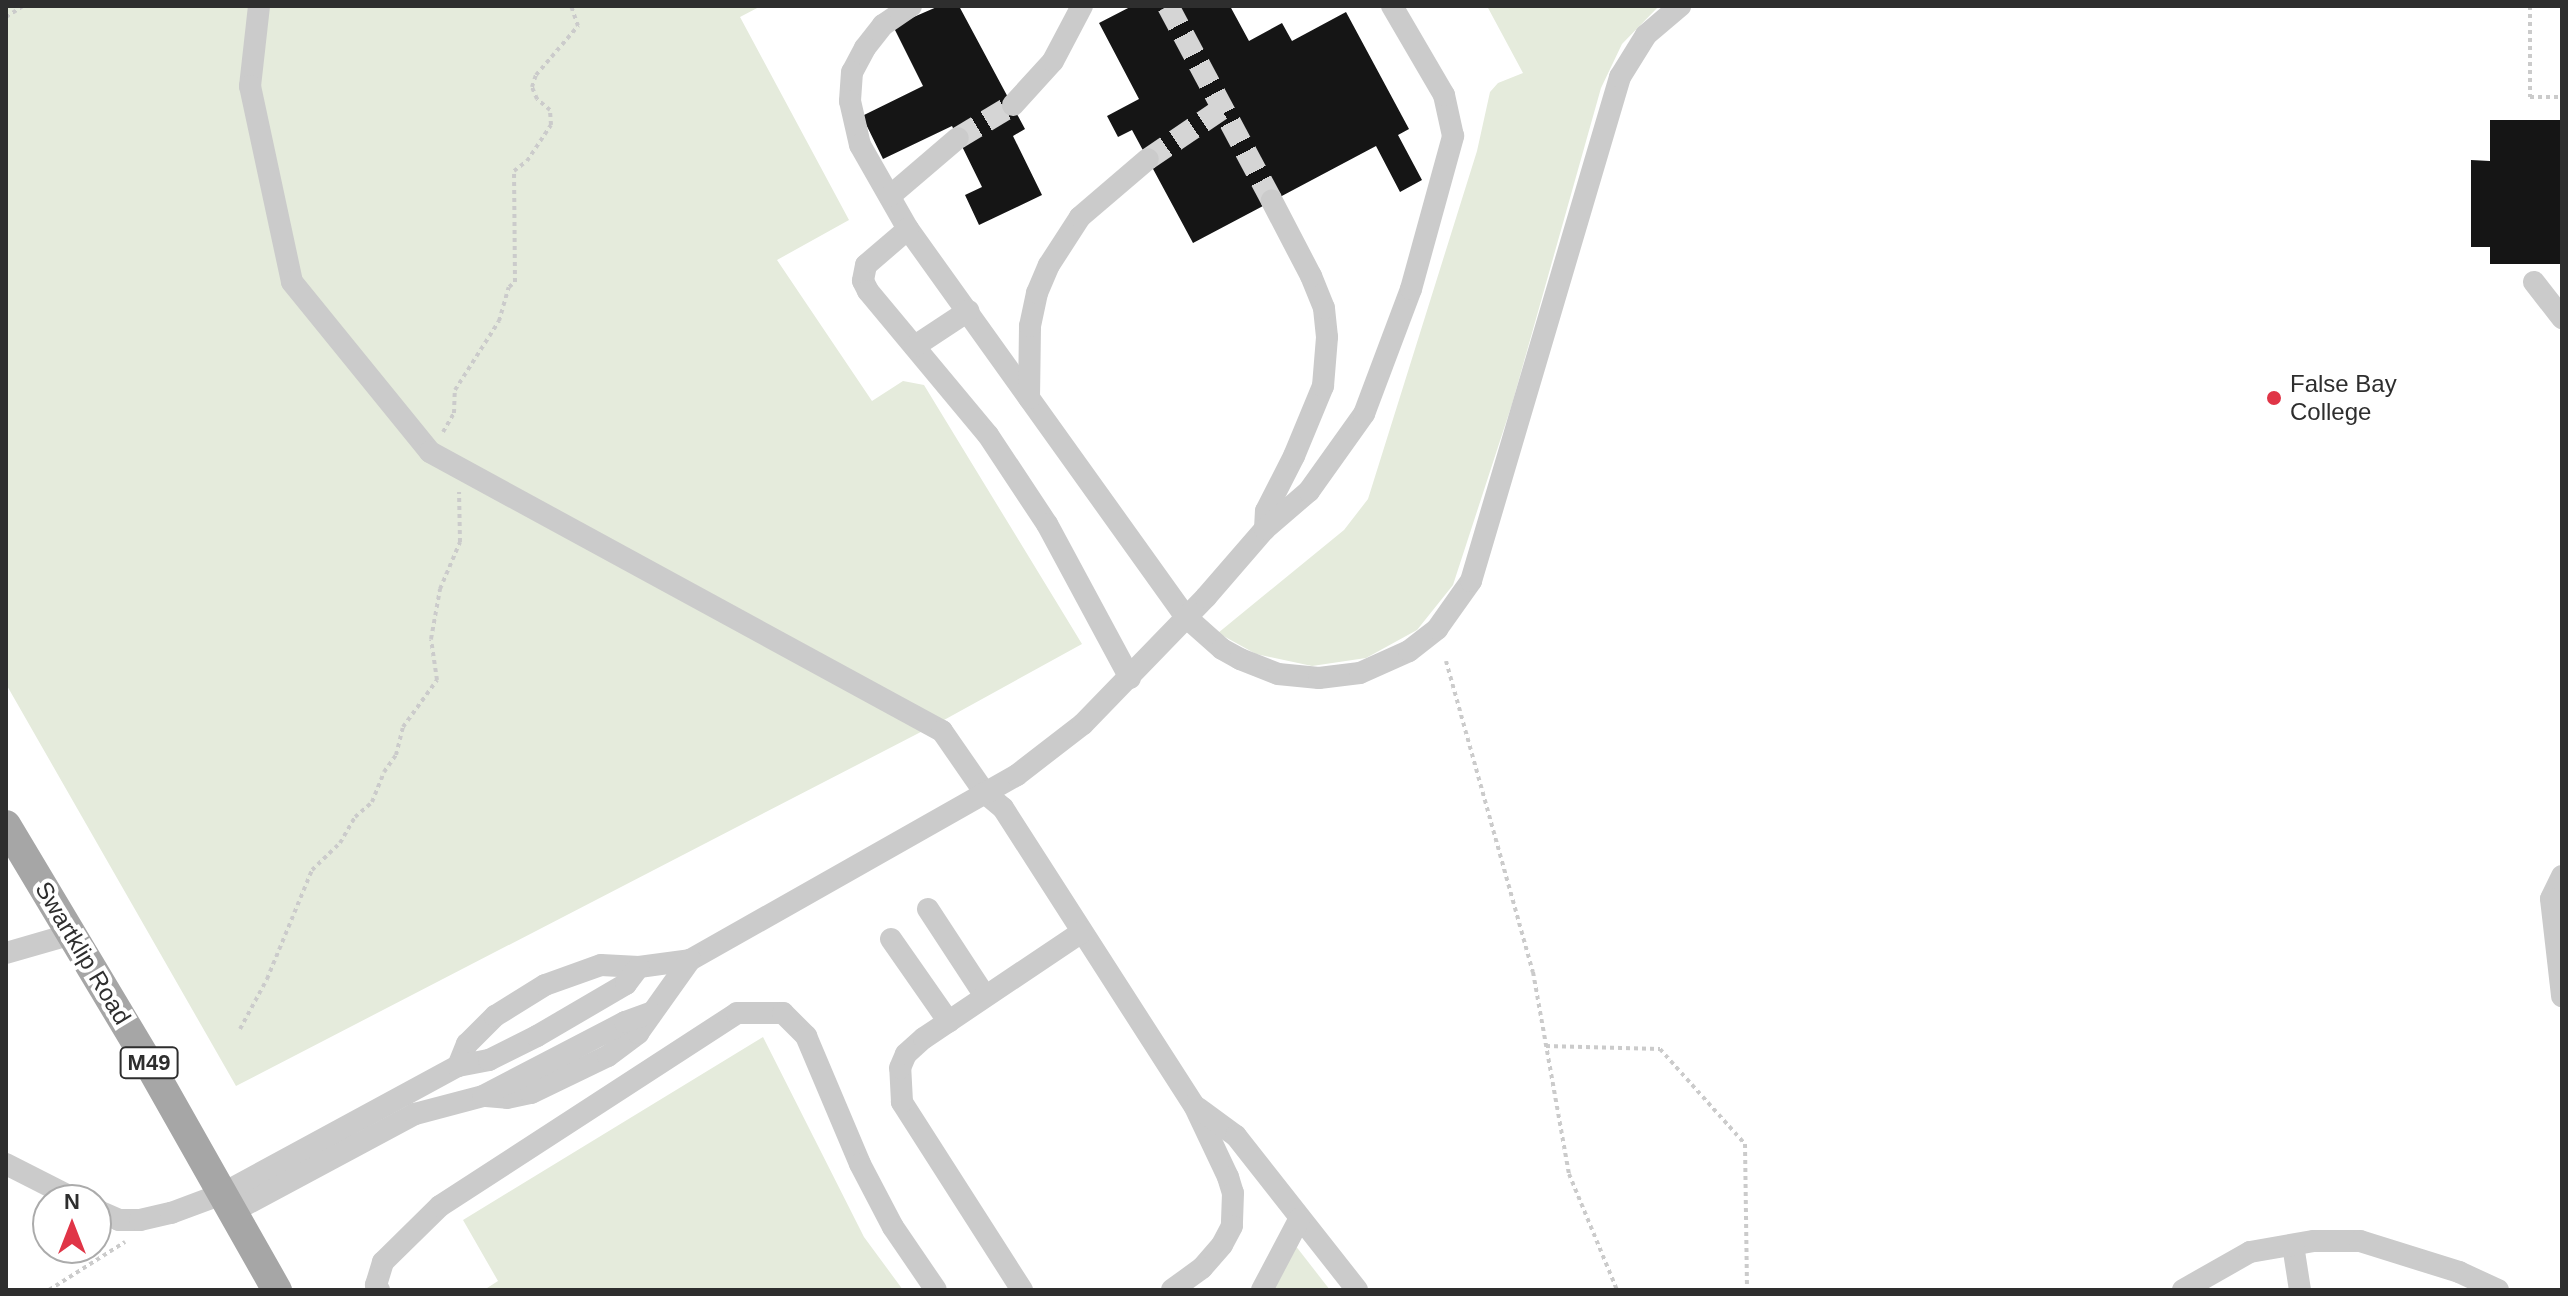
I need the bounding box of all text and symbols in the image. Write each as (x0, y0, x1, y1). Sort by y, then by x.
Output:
place label: False Bay College (2290, 370, 2397, 426)
marker: False Bay College (2265, 389, 2283, 407)
street label: Swartklip Road (29, 876, 137, 1030)
road number: M49 (119, 1045, 179, 1081)
north arrow (32, 1184, 112, 1264)
text: N (64, 1189, 80, 1214)

